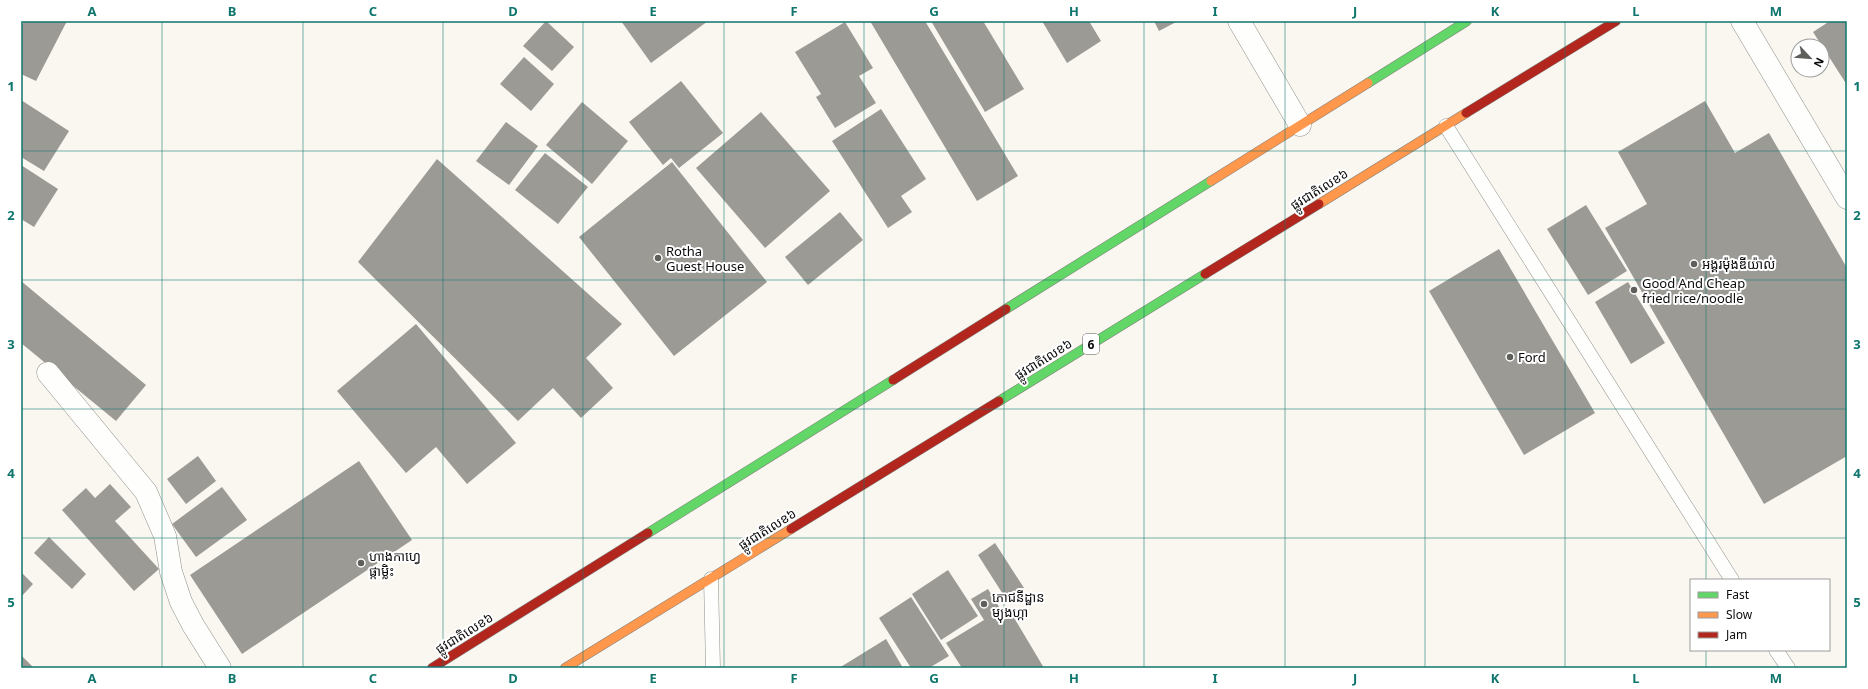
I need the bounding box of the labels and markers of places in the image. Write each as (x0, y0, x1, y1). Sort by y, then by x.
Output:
place label: Rotha Guest House (666, 242, 744, 275)
marker: Rotha Guest House (653, 253, 663, 263)
place label: អង្គរម៉ុងឌីយ៉ាល់ (1702, 255, 1775, 273)
marker: អង្គរម៉ុងឌីយ៉ាល់ (1689, 259, 1699, 269)
place label: Good And Cheap fried rice/noodle (1642, 274, 1745, 307)
marker: Good And Cheap fried rice/noodle (1629, 285, 1639, 295)
place label: Ford (1518, 348, 1546, 366)
marker: Ford (1505, 352, 1515, 362)
place label: ហាងកាហ្វេ ផ្កាម្លិះ (369, 547, 421, 580)
marker: ហាងកាហ្វេ ផ្កាម្លិះ (356, 558, 366, 568)
place label: ភោជនីដ្ឋាន ម្យុងហ្កា (992, 588, 1045, 623)
marker: ភោជនីដ្ឋាន ម្យុងហ្កា (979, 599, 989, 609)

